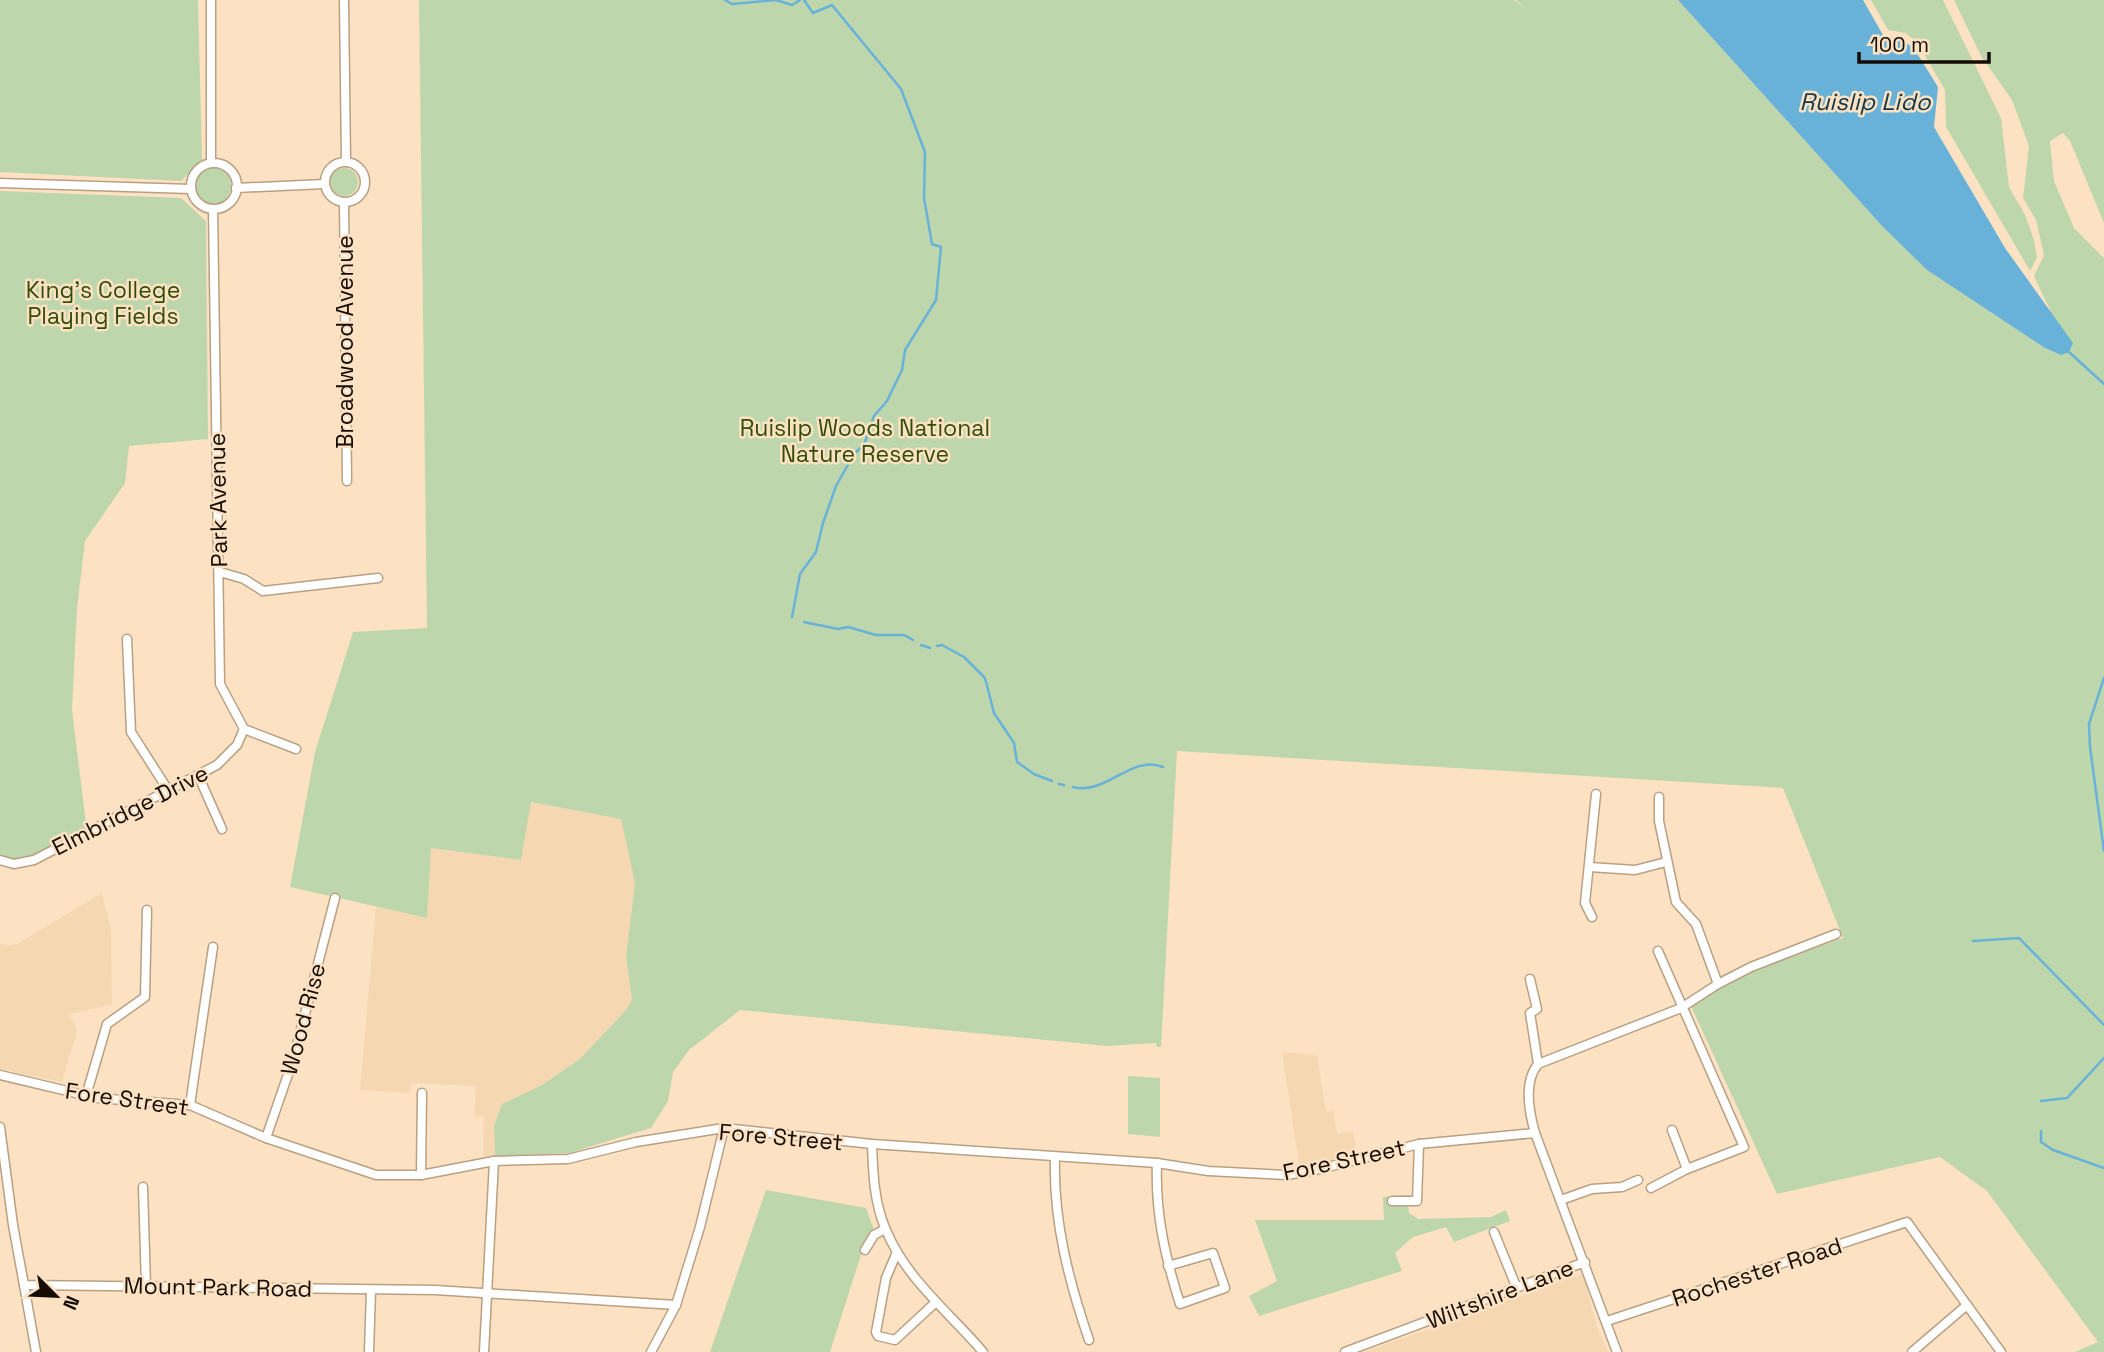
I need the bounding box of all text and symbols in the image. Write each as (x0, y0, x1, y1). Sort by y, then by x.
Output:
scale bar (1859, 21, 1988, 65)
text: 100 m (1870, 31, 1929, 58)
water label: Ruislip Lido (1799, 86, 1932, 117)
street label: Broadwood Avenue (330, 235, 360, 449)
park label: King's College Playing Fields (26, 275, 180, 331)
park label: Ruislip Woods National Nature Reserve (740, 413, 990, 469)
street label: Park Avenue (202, 432, 234, 568)
street label: Elmbridge Drive (47, 758, 213, 862)
street label: Wood Rise (274, 960, 332, 1078)
street label: Fore Street (63, 1075, 191, 1123)
street label: Fore Street (718, 1117, 844, 1157)
street label: Fore Street (1280, 1132, 1408, 1188)
street label: Rochester Road (1668, 1230, 1846, 1314)
street label: Wiltshire Lane (1422, 1252, 1578, 1336)
north arrow (21, 1261, 91, 1331)
street label: Mount Park Road (123, 1270, 313, 1304)
text: N (57, 1292, 85, 1314)

